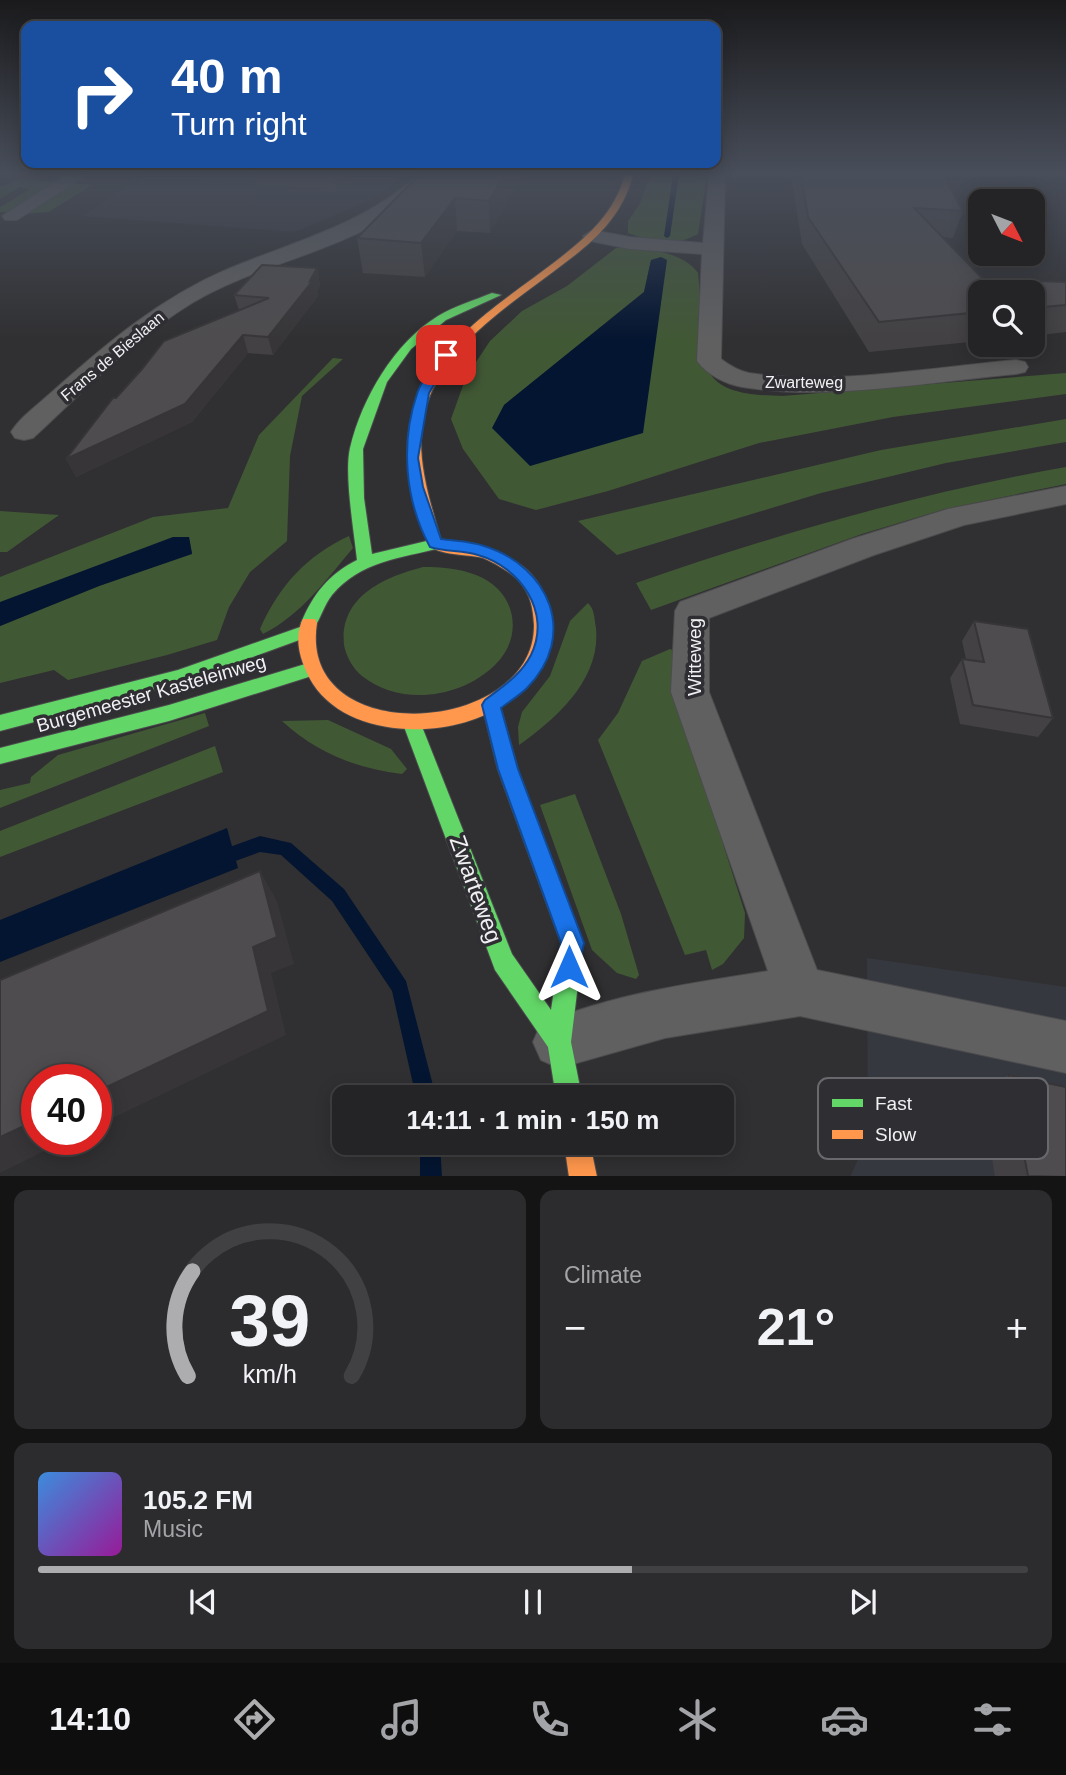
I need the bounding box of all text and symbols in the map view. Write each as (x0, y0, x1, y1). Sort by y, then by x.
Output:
icon: right (56, 49, 147, 140)
text: 40 m (171, 49, 283, 103)
text: Turn right (171, 106, 307, 142)
north arrow (968, 189, 1045, 266)
map controls (968, 189, 1045, 357)
button: search (968, 280, 1045, 357)
street label: Frans de Bieslaan (57, 308, 167, 404)
pin (416, 325, 476, 385)
icon: arrive (427, 336, 465, 374)
street label: Zwarteweg (765, 374, 843, 391)
street label: Witteweg (684, 618, 705, 696)
street label: Burgemeester Kasteleinweg (34, 651, 268, 736)
street label: Zwarteweg (445, 832, 507, 946)
position arrow (532, 930, 606, 1004)
speed limit sign: 40 (21, 1064, 112, 1155)
legend (818, 1078, 1048, 1159)
text: Fast (875, 1093, 913, 1114)
text: 14:11 · 1 min · 150 m (407, 1105, 659, 1135)
text: Slow (875, 1124, 916, 1145)
text: Climate (564, 1262, 642, 1288)
text: 39 (230, 1280, 310, 1361)
text: 21° (757, 1298, 835, 1356)
text: − (564, 1307, 586, 1349)
text: + (1006, 1307, 1028, 1349)
text: km/h (243, 1359, 297, 1387)
text: 105.2 FM (143, 1485, 253, 1515)
text: Music (143, 1516, 203, 1542)
icon: previous (184, 1583, 222, 1621)
icon: pause (514, 1583, 552, 1621)
icon: next (844, 1583, 882, 1621)
icon: directions (230, 1695, 279, 1744)
icon: music (377, 1695, 426, 1744)
icon: phone (525, 1695, 574, 1744)
icon: climate (673, 1695, 722, 1744)
icon: car (820, 1695, 869, 1744)
icon: filters (968, 1695, 1017, 1744)
text: 14:10 (49, 1701, 131, 1737)

